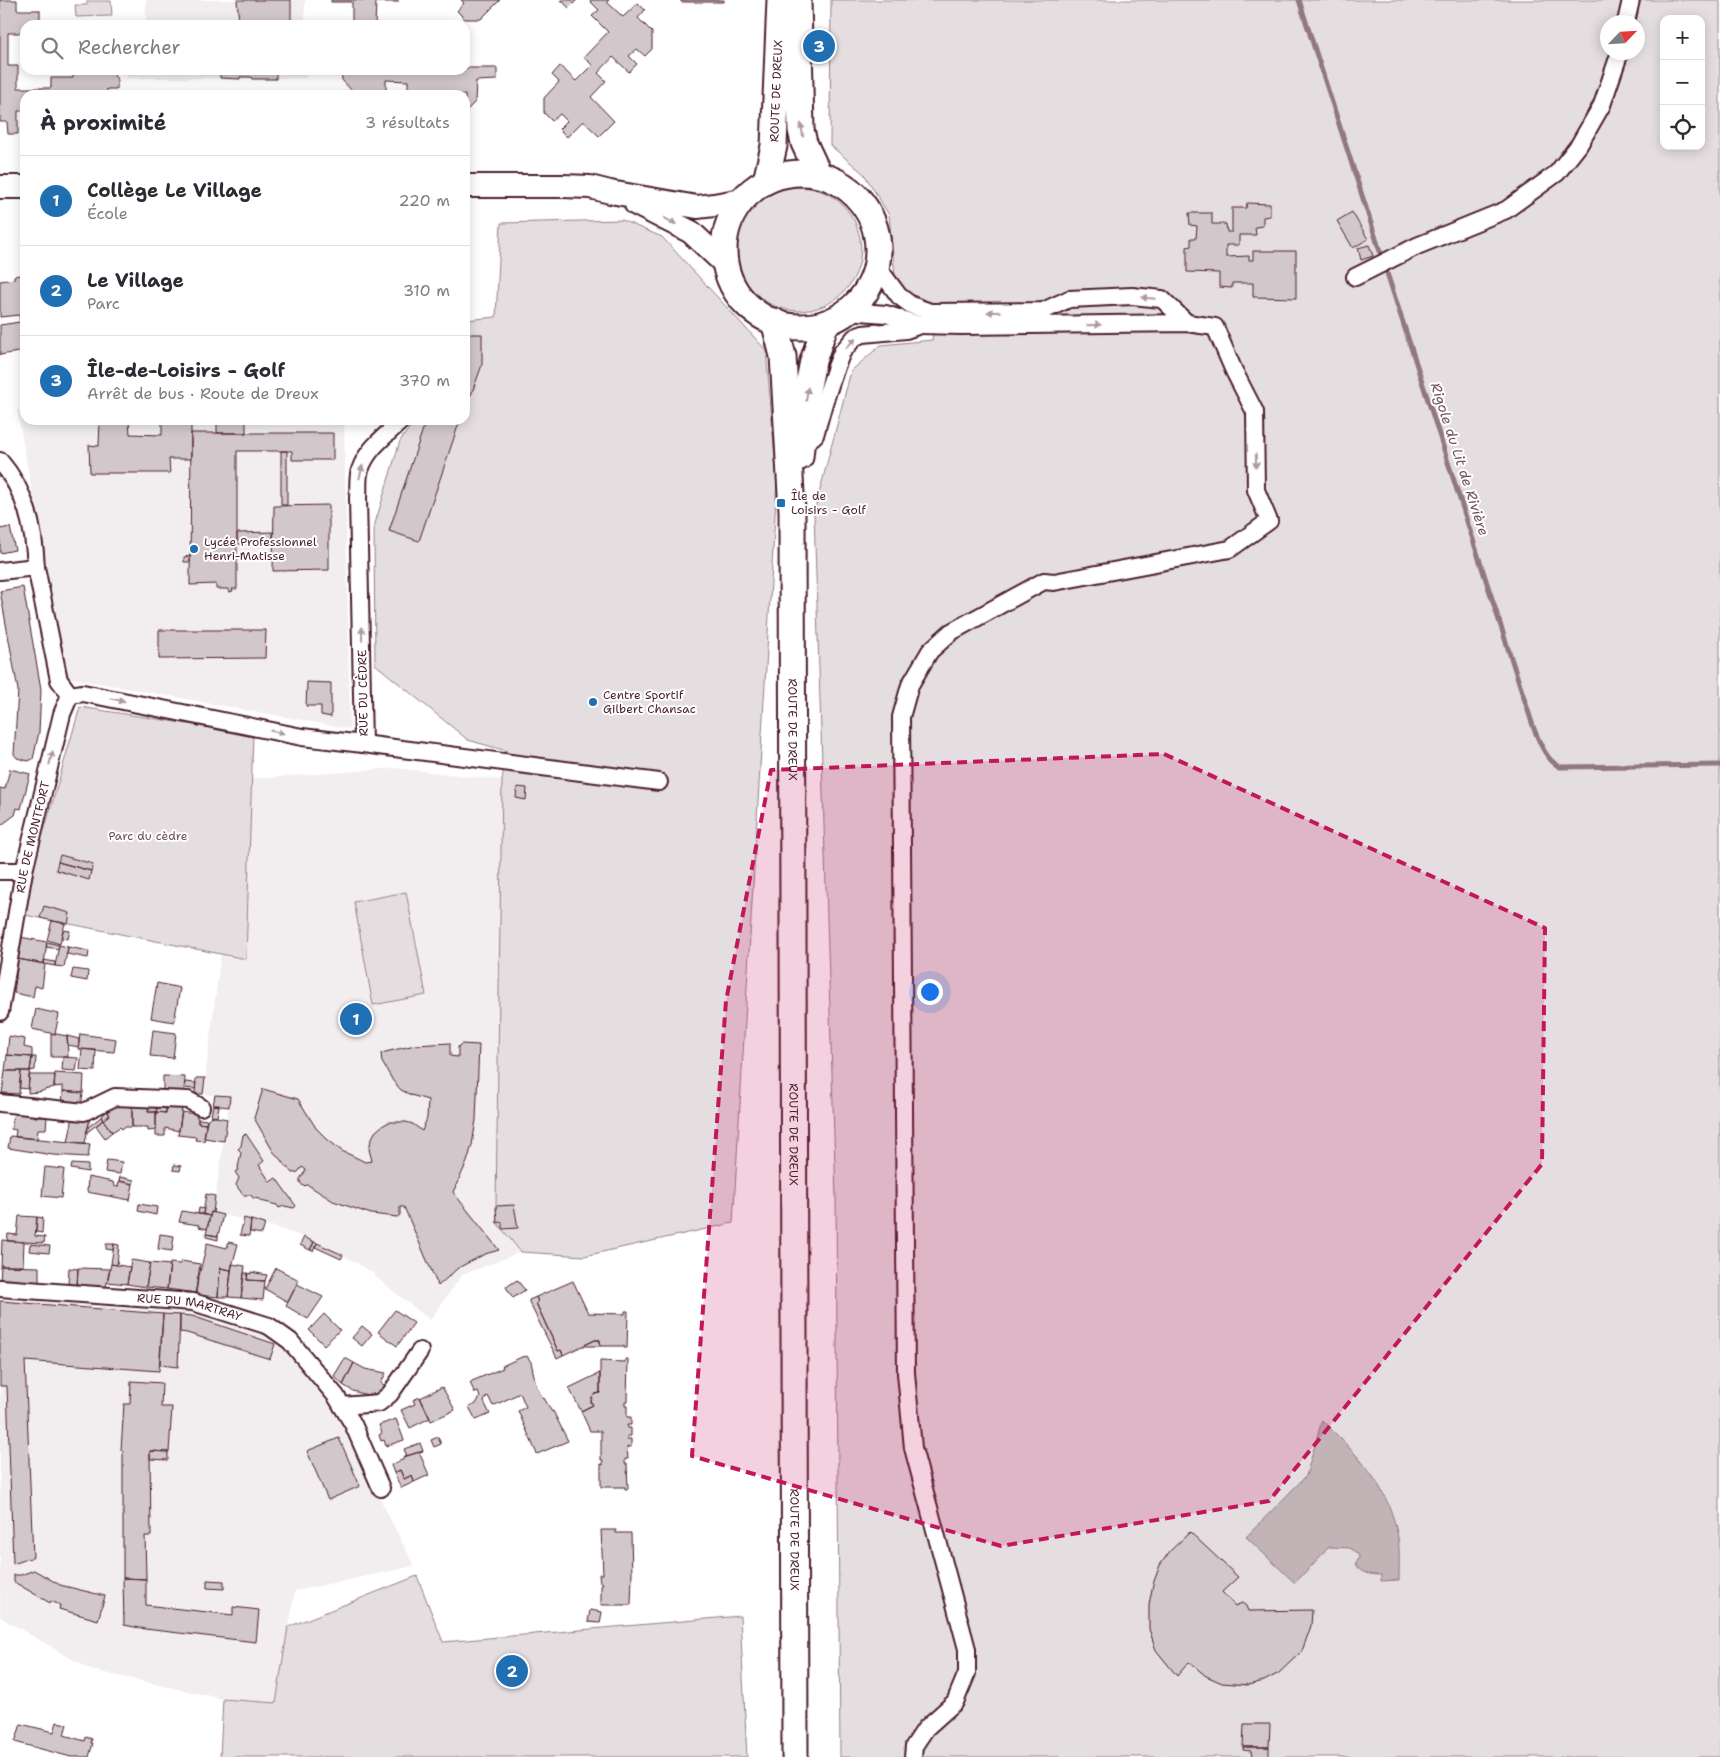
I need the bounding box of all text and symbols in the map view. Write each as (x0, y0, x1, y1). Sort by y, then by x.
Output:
north arrow (1600, 15, 1645, 60)
map controls (1660, 15, 1705, 150)
button: + (1660, 15, 1705, 60)
search box (20, 20, 470, 75)
pin: 3 (803, 27, 835, 65)
icon: search (38, 34, 66, 62)
text: Rechercher (78, 35, 181, 60)
street label: ROUTE DE DREUX (766, 39, 786, 142)
button: − (1660, 60, 1705, 105)
button: locate (1660, 105, 1705, 150)
text: À proximité (40, 109, 166, 137)
text: 3 résultats (365, 112, 450, 133)
one-way arrow (797, 121, 805, 137)
text: Collège Le Village (87, 178, 262, 203)
text: 1 (52, 190, 60, 211)
text: 220 m (398, 190, 450, 211)
text: École (87, 203, 128, 224)
one-way arrow (662, 217, 677, 225)
text: Le Village (87, 268, 184, 293)
text: 2 (50, 280, 62, 301)
text: 310 m (403, 280, 450, 301)
text: Parc (87, 293, 120, 314)
one-way arrow (1140, 293, 1156, 301)
one-way arrow (986, 308, 1002, 316)
one-way arrow (1086, 320, 1102, 328)
one-way arrow (845, 337, 857, 349)
text: Île-de-Loisirs - Golf (87, 358, 285, 383)
text: 3 (50, 370, 62, 391)
text: 370 m (399, 370, 450, 391)
water label: Rigole du Lit de Rivière (1427, 380, 1493, 538)
text: Arrêt de bus · Route de Dreux (87, 383, 319, 404)
one-way arrow (803, 385, 811, 401)
one-way arrow (1252, 453, 1260, 469)
one-way arrow (357, 464, 365, 480)
place label: Île de Loisirs - Golf (791, 488, 866, 518)
marker: Île de Loisirs - Golf (775, 497, 787, 509)
place label: Lycée Professionnel Henri-Matisse (204, 534, 317, 564)
marker: Lycée Professionnel Henri-Matisse (188, 543, 200, 555)
one-way arrow (357, 626, 365, 642)
street label: RUE DU CÈDRE (354, 650, 372, 736)
street label: ROUTE DE DREUX (784, 678, 801, 781)
place label: Centre Sportif Gilbert Chansac (603, 687, 696, 717)
one-way arrow (110, 696, 126, 704)
marker: Centre Sportif Gilbert Chansac (587, 696, 599, 708)
one-way arrow (270, 728, 286, 736)
one-way arrow (47, 751, 55, 766)
street label: RUE DE MONTFORT (12, 779, 54, 894)
park label: Parc du cèdre (109, 828, 188, 844)
your location (917, 979, 943, 1005)
pin: 1 (340, 1000, 372, 1038)
street label: ROUTE DE DREUX (785, 1083, 802, 1186)
street label: RUE DU MARTRAY (136, 1290, 245, 1325)
street label: ROUTE DE DREUX (786, 1488, 803, 1591)
pin: 2 (496, 1652, 528, 1690)

